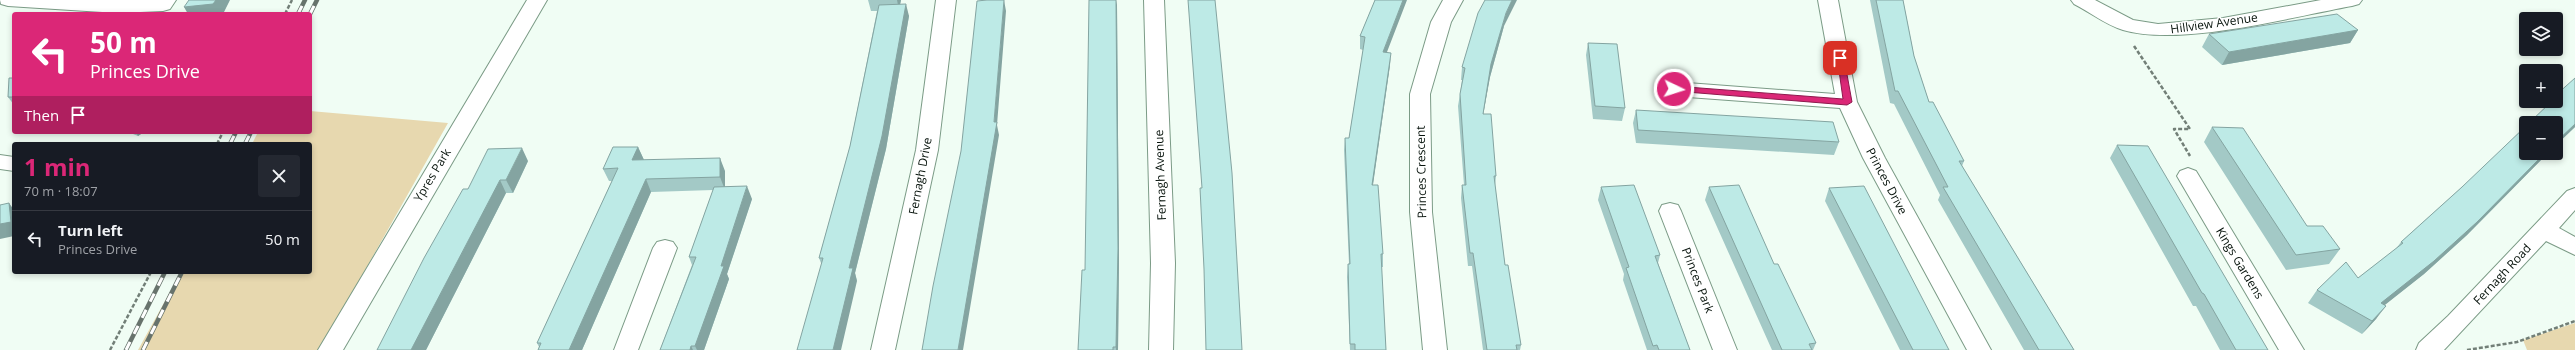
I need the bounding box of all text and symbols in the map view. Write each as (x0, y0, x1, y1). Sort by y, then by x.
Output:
street label: Hillview Avenue (2169, 8, 2259, 38)
map controls (2519, 12, 2563, 160)
button: layers (2519, 12, 2563, 56)
text: 50 m (90, 23, 157, 61)
icon: left (24, 28, 76, 80)
pin (1823, 41, 1857, 75)
icon: arrive (1829, 47, 1851, 69)
text: Princes Drive (90, 59, 200, 83)
button: + (2519, 64, 2563, 108)
position arrow (1653, 68, 1695, 110)
icon: arrive (67, 104, 89, 126)
text: Then (24, 105, 59, 125)
button: − (2519, 116, 2563, 160)
street label: Princes Crescent (1412, 125, 1430, 219)
street label: Fernagh Avenue (1150, 129, 1170, 221)
street label: Fernagh Drive (904, 136, 936, 216)
street label: Ypres Park (409, 144, 455, 205)
street label: Princes Drive (1862, 145, 1912, 218)
text: 1 min (24, 150, 91, 183)
button: close (258, 155, 300, 197)
text: 70 m · 18:07 (24, 182, 98, 200)
text: Turn left (58, 220, 123, 240)
street label: Kings Gardens (2212, 224, 2268, 302)
icon: left (24, 228, 46, 250)
text: 50 m (265, 229, 300, 249)
text: Princes Drive (58, 240, 137, 258)
street label: Fernagh Road (2469, 240, 2535, 308)
street label: Princes Park (1678, 245, 1719, 316)

